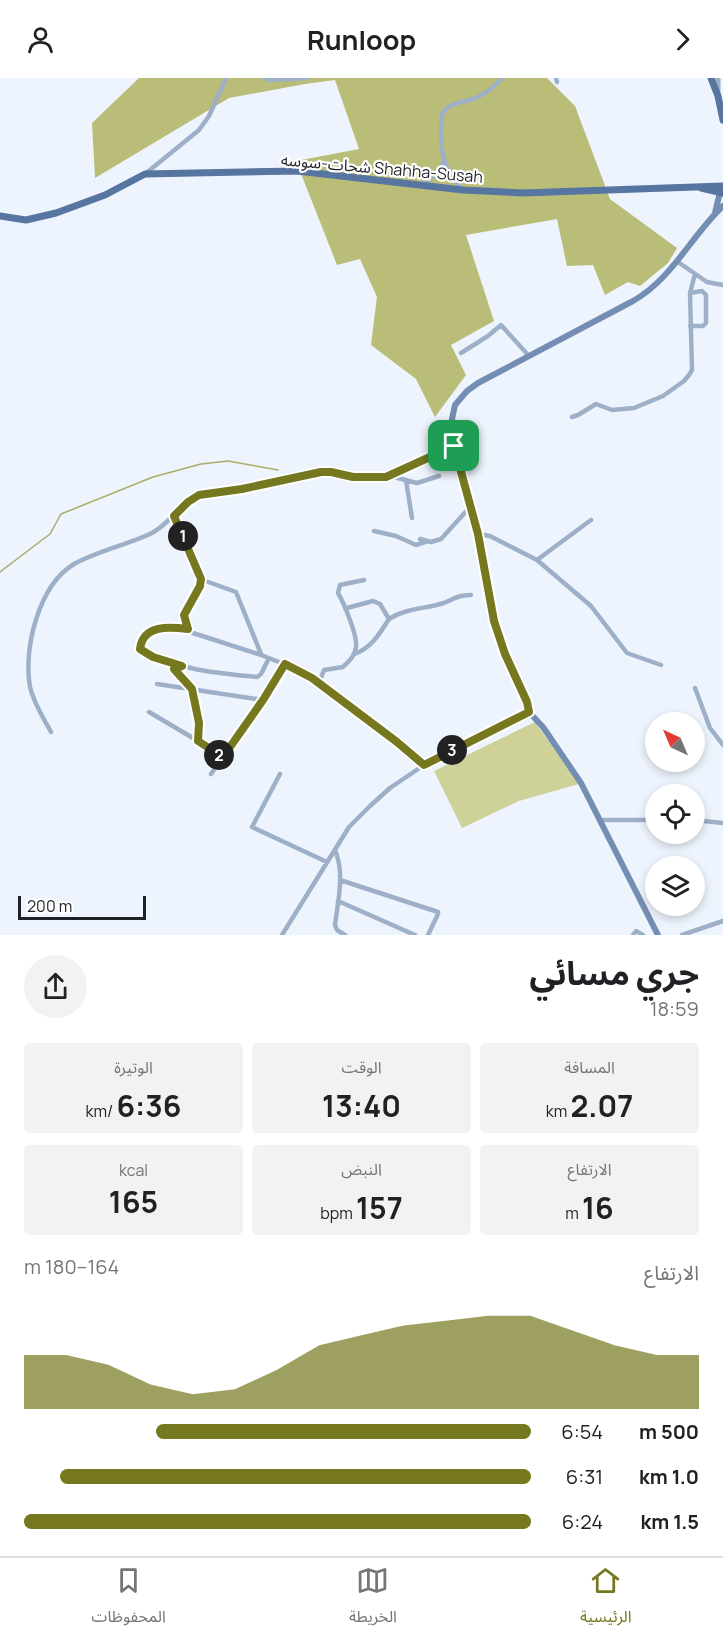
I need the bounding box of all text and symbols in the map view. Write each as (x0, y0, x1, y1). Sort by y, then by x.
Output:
text: Runloop (307, 21, 416, 58)
icon: person (24, 23, 57, 56)
icon: forward (666, 23, 699, 56)
street label: شحات-سوسه Shahha-Susah (280, 148, 484, 188)
pin (428, 420, 479, 471)
icon: arrive (437, 429, 470, 462)
pin: 1 (168, 521, 198, 551)
text: 1 (179, 525, 187, 547)
north arrow (645, 712, 705, 772)
map controls (645, 712, 705, 916)
pin: 3 (437, 735, 467, 765)
text: 3 (447, 739, 457, 761)
pin: 2 (204, 740, 234, 770)
text: 2 (214, 744, 224, 766)
button: locate (645, 784, 705, 844)
button: layers (645, 856, 705, 916)
scale bar (18, 893, 146, 920)
text: 200 m (27, 895, 72, 917)
text: جري مسائي (530, 950, 699, 995)
button: share (24, 955, 87, 1018)
text: 18:59 (650, 995, 699, 1022)
text: الوتيرة (114, 1056, 153, 1078)
text: الوقت (341, 1056, 382, 1078)
text: المسافة (564, 1056, 615, 1078)
text: 6:36 (116, 1085, 181, 1126)
text: 13:40 (322, 1085, 401, 1126)
text: 2.07 (571, 1085, 633, 1126)
text: /km (86, 1100, 116, 1122)
text: km (546, 1100, 571, 1122)
text: النبض (341, 1158, 382, 1180)
text: الارتفاع (568, 1158, 611, 1180)
text: kcal (119, 1159, 148, 1181)
text: 165 (109, 1181, 158, 1222)
text: 157 (356, 1187, 403, 1228)
text: 16 (582, 1187, 614, 1228)
text: bpm (320, 1202, 356, 1224)
text: m (565, 1202, 582, 1224)
text: 164–180 m (24, 1253, 119, 1280)
text: الارتفاع (644, 1259, 699, 1286)
text: 6:54 (561, 1418, 603, 1445)
text: 500 m (639, 1418, 699, 1445)
text: 6:31 (566, 1463, 603, 1490)
text: 1.0 km (639, 1463, 699, 1490)
text: 6:24 (562, 1508, 603, 1535)
text: 1.5 km (641, 1508, 699, 1535)
tab: المحفوظات (92, 1564, 166, 1634)
tab: الخريطة (349, 1564, 397, 1634)
tab: الرئيسية (580, 1564, 631, 1634)

